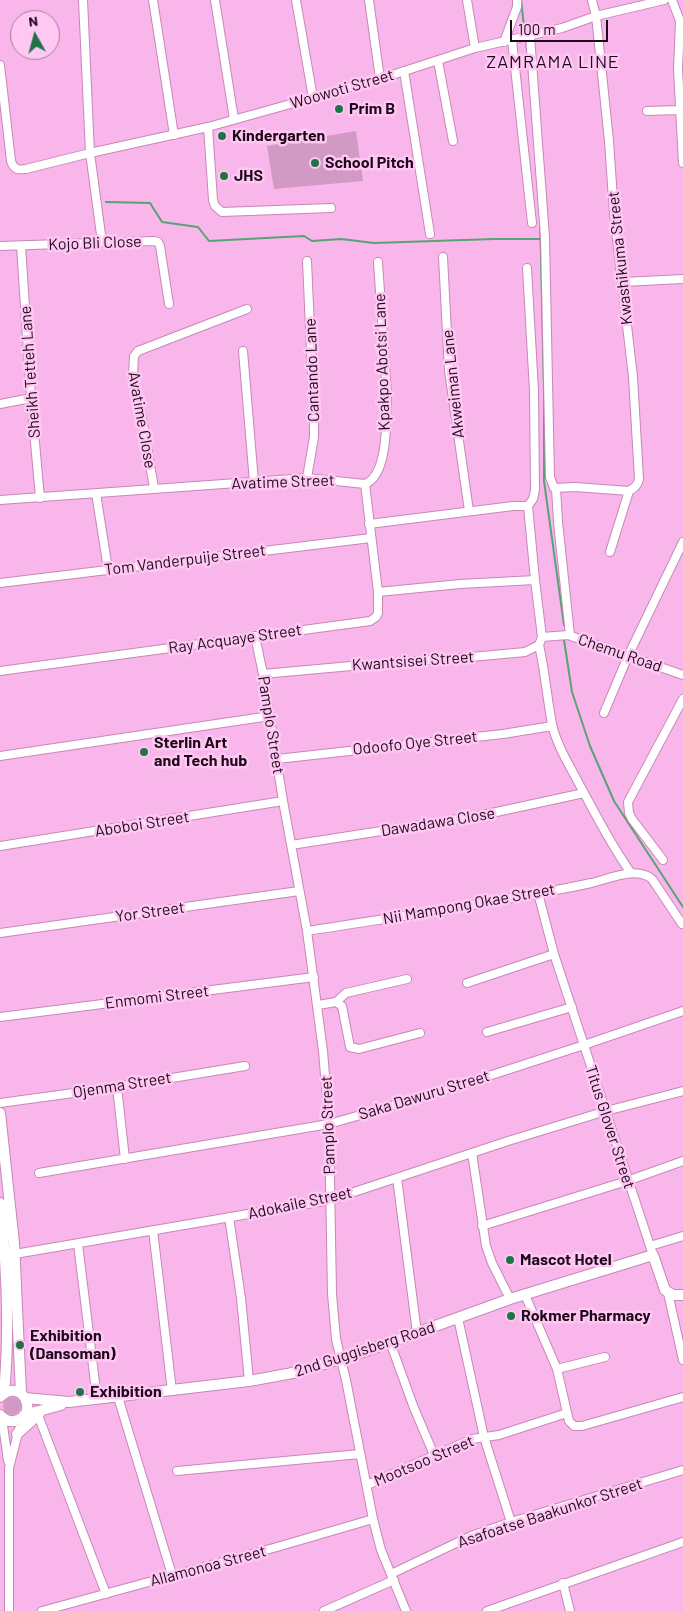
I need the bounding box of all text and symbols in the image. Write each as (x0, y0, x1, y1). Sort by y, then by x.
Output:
north arrow (10, 10, 60, 60)
scale bar (513, 10, 610, 42)
text: N (28, 12, 39, 30)
text: 100 m (518, 20, 556, 38)
district label: ZAMRAMA LINE (485, 51, 621, 73)
street label: Woowoti Street (288, 65, 396, 113)
place label: Prim B (349, 99, 395, 119)
marker: Prim B (333, 103, 345, 115)
place label: Kindergarten (232, 126, 325, 146)
marker: Kindergarten (216, 130, 228, 142)
place label: School Pitch (325, 153, 414, 173)
marker: School Pitch (309, 157, 321, 169)
place label: JHS (234, 166, 263, 186)
marker: JHS (218, 170, 230, 182)
street label: Kwashikuma Street (603, 190, 637, 326)
street label: Kojo Bli Close (48, 232, 142, 254)
street label: Kpakpo Abotsi Lane (370, 293, 394, 431)
street label: Sheikh Tetteh Lane (16, 305, 44, 439)
street label: Cantando Lane (301, 318, 323, 422)
street label: Akweiman Lane (438, 329, 468, 439)
street label: Avatime Close (124, 370, 160, 470)
street label: Avatime Street (231, 471, 335, 493)
street label: Tom Vanderpuije Street (103, 541, 267, 579)
street label: Ray Acquaye Street (167, 620, 303, 658)
street label: Chemu Road (576, 630, 664, 676)
street label: Kwantsisei Street (351, 647, 475, 675)
street label: Pamplo Street (254, 675, 288, 775)
street label: Odoofo Oye Street (352, 727, 478, 759)
place label: Sterlin Art and Tech hub (154, 733, 247, 771)
marker: Sterlin Art and Tech hub (138, 746, 150, 758)
street label: Dawadawa Close (380, 804, 496, 840)
street label: Aboboi Street (93, 807, 191, 841)
street label: Nii Mampong Okae Street (382, 879, 556, 929)
street label: Yor Street (114, 898, 186, 926)
street label: Enmomi Street (104, 981, 210, 1013)
street label: Titus Glover Street (581, 1063, 639, 1191)
street label: Saka Dawuru Street (356, 1066, 492, 1124)
street label: Ojenma Street (71, 1068, 173, 1102)
street label: Pamplo Street (317, 1075, 339, 1175)
street label: Adokaile Street (246, 1183, 354, 1223)
place label: Mascot Hotel (520, 1250, 612, 1270)
marker: Mascot Hotel (504, 1254, 516, 1266)
place label: Rokmer Pharmacy (521, 1306, 651, 1326)
marker: Rokmer Pharmacy (505, 1310, 517, 1322)
street label: 2nd Guggisberg Road (292, 1317, 438, 1381)
place label: Exhibition (Dansoman) (30, 1326, 116, 1364)
marker: Exhibition (Dansoman) (14, 1339, 26, 1351)
place label: Exhibition (90, 1382, 162, 1402)
marker: Exhibition (74, 1386, 86, 1398)
street label: Mootsoo Street (371, 1431, 477, 1491)
street label: Asafoatse Baakunkor Street (455, 1474, 645, 1552)
street label: Allamonoa Street (148, 1541, 268, 1591)

